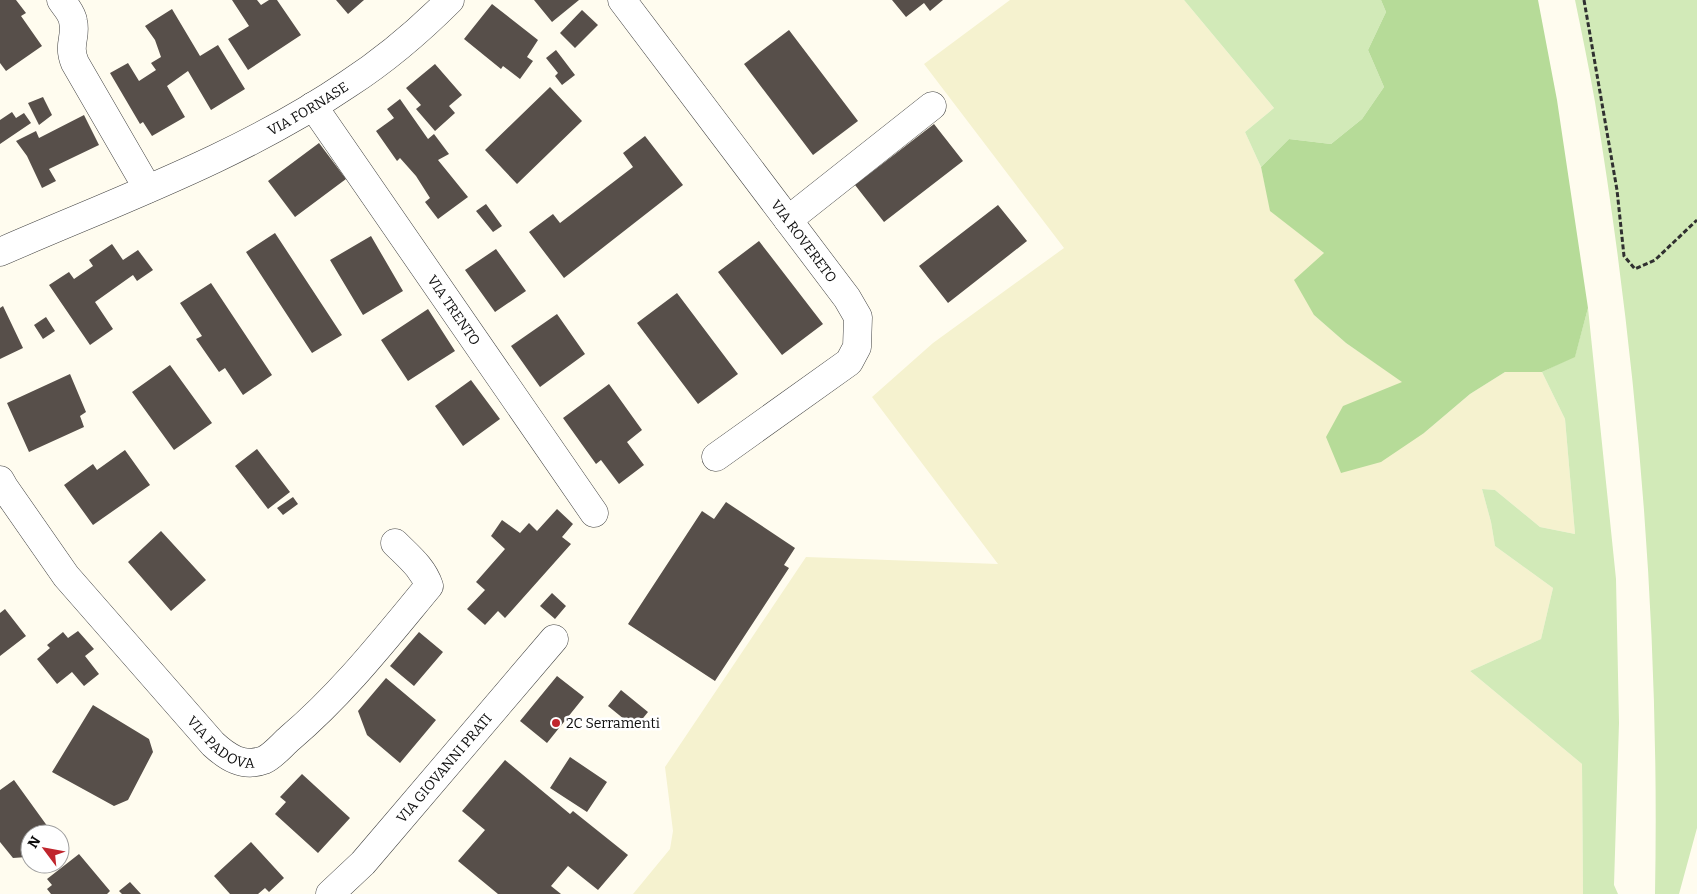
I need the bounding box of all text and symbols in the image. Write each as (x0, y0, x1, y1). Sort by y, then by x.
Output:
street label: VIA FORNASE (265, 78, 352, 140)
street label: VIA ROVERETO (767, 197, 840, 286)
street label: VIA TRENTO (423, 272, 484, 349)
street label: VIA GIOVANNI PRATI (393, 710, 496, 827)
street label: VIA PADOVA (183, 713, 255, 772)
place label: 2C Serramenti (566, 715, 660, 732)
marker: 2C Serramenti (550, 717, 562, 729)
north arrow (20, 824, 70, 874)
text: N (24, 833, 45, 851)

